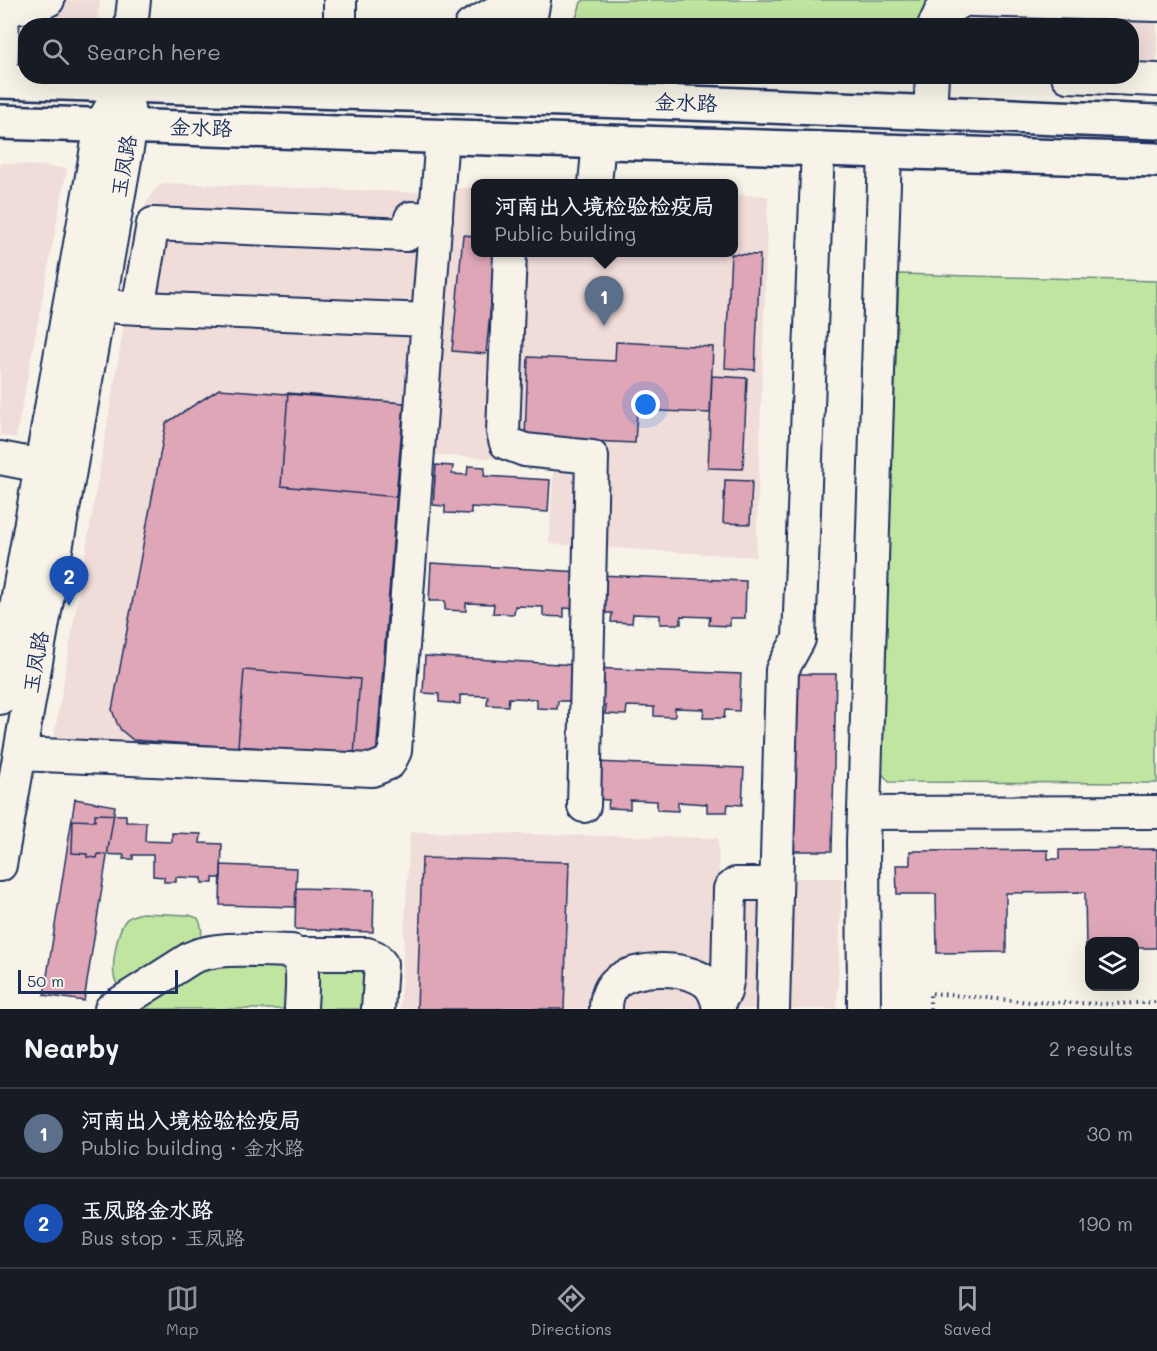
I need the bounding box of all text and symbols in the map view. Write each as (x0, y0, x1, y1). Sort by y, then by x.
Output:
search box (18, 18, 1139, 84)
icon: search (39, 35, 72, 68)
text: Search here (87, 37, 221, 66)
street label: 金水路 (654, 87, 718, 116)
street label: 金水路 (169, 112, 233, 141)
street label: 玉凤路 (104, 132, 141, 199)
popup (471, 179, 738, 257)
text: 河南出入境检验检疫局 (494, 191, 715, 220)
text: Public building (494, 220, 636, 246)
pin: 1 (584, 276, 624, 326)
your location (631, 390, 660, 419)
pin: 2 (50, 556, 88, 606)
street label: 玉凤路 (16, 628, 53, 695)
map controls (1085, 937, 1139, 991)
button: layers (1085, 937, 1139, 991)
scale bar (18, 967, 178, 994)
text: 50 m (27, 970, 64, 991)
text: Nearby (24, 1031, 119, 1065)
text: 2 results (1049, 1035, 1133, 1061)
text: 河南出入境检验检疫局 (81, 1105, 301, 1134)
text: 1 (39, 1120, 48, 1146)
text: 30 m (1087, 1120, 1133, 1146)
text: Public building · 金水路 (81, 1134, 304, 1160)
text: 玉凤路金水路 (81, 1195, 213, 1224)
text: 2 (38, 1210, 49, 1236)
text: 190 m (1078, 1210, 1133, 1236)
text: Bus stop · 玉凤路 (81, 1224, 245, 1250)
tab: Map (166, 1282, 199, 1339)
tab: Directions (531, 1282, 612, 1339)
tab: Saved (944, 1282, 991, 1339)

